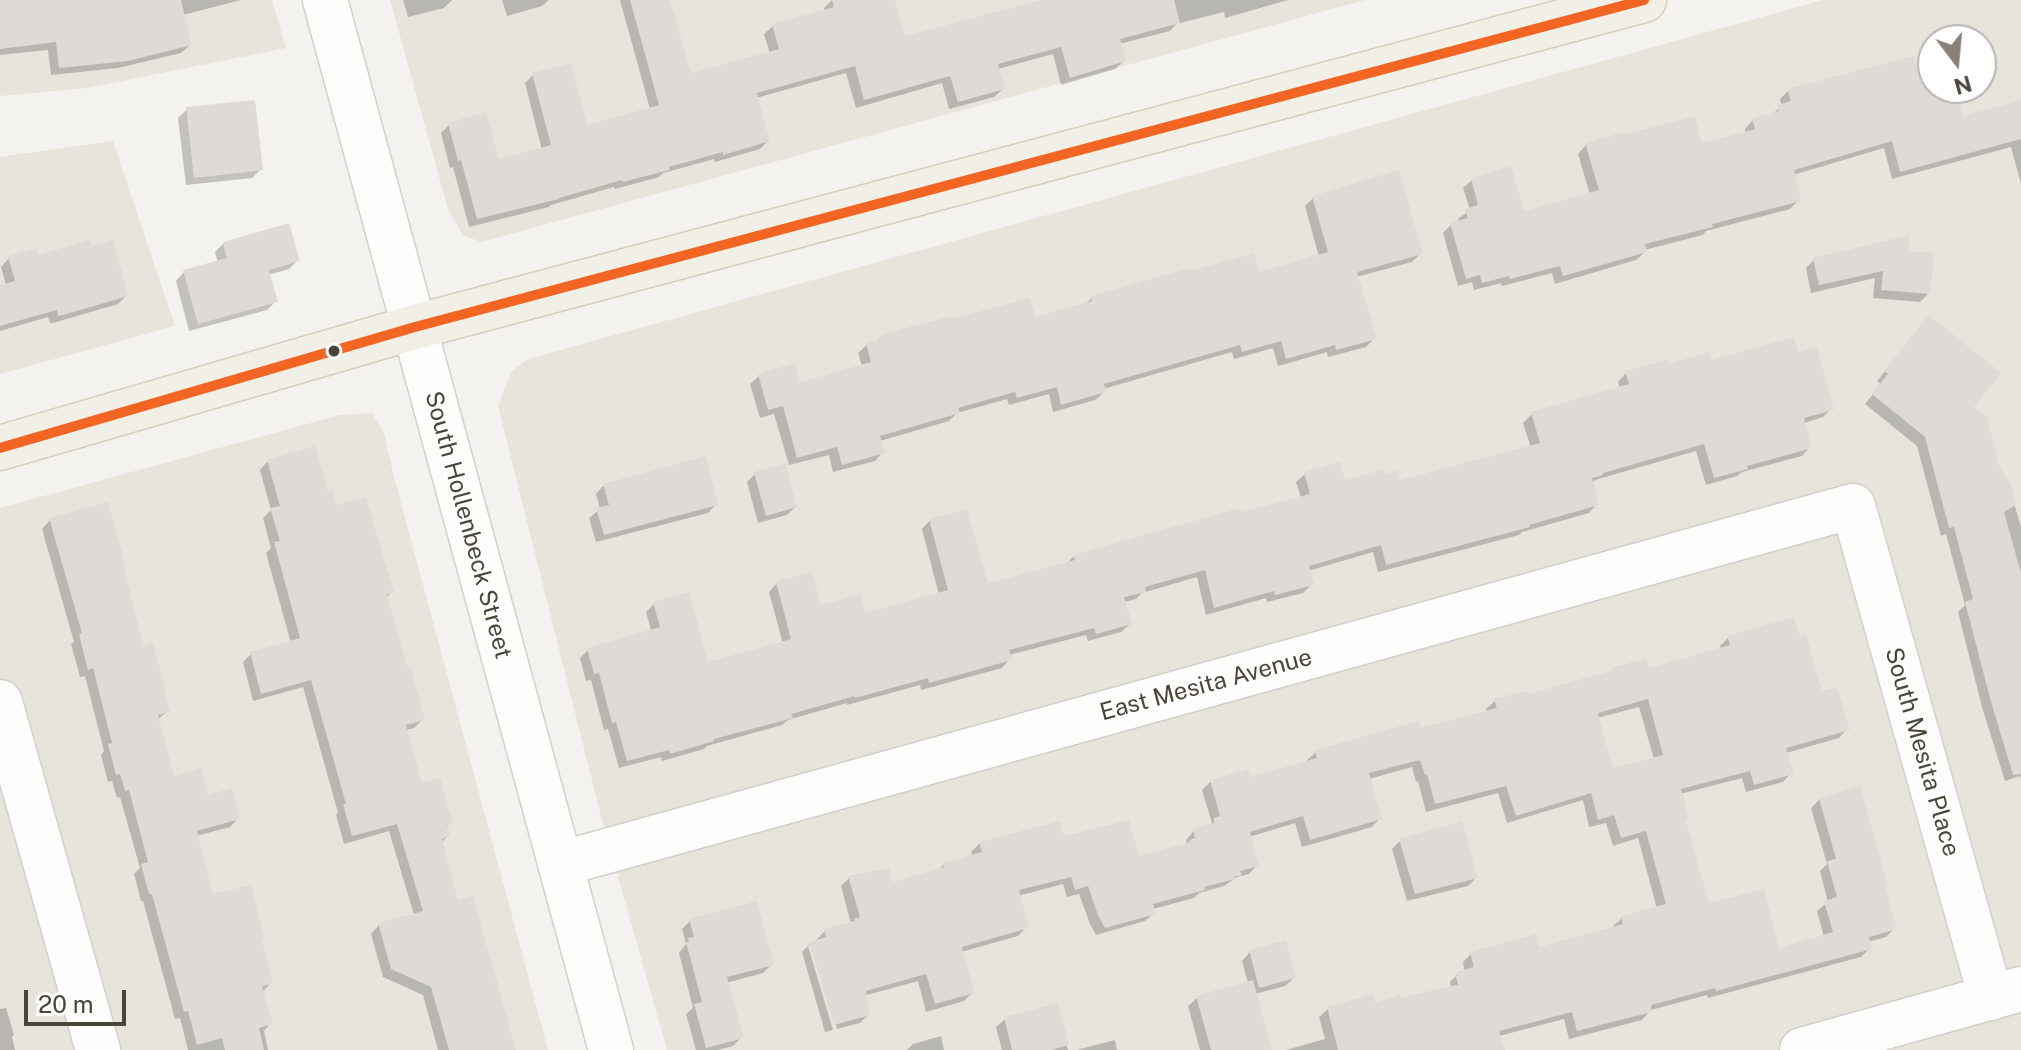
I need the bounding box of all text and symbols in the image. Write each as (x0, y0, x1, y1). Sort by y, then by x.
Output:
north arrow (1917, 24, 1997, 104)
text: N (1951, 70, 1975, 100)
unlabelled marker (326, 343, 342, 359)
street label: South Hollenbeck Street (418, 388, 518, 662)
street label: East Mesita Avenue (1097, 643, 1315, 727)
street label: South Mesita Place (1878, 644, 1966, 860)
scale bar (28, 974, 130, 1024)
text: 20 m (38, 990, 94, 1018)

